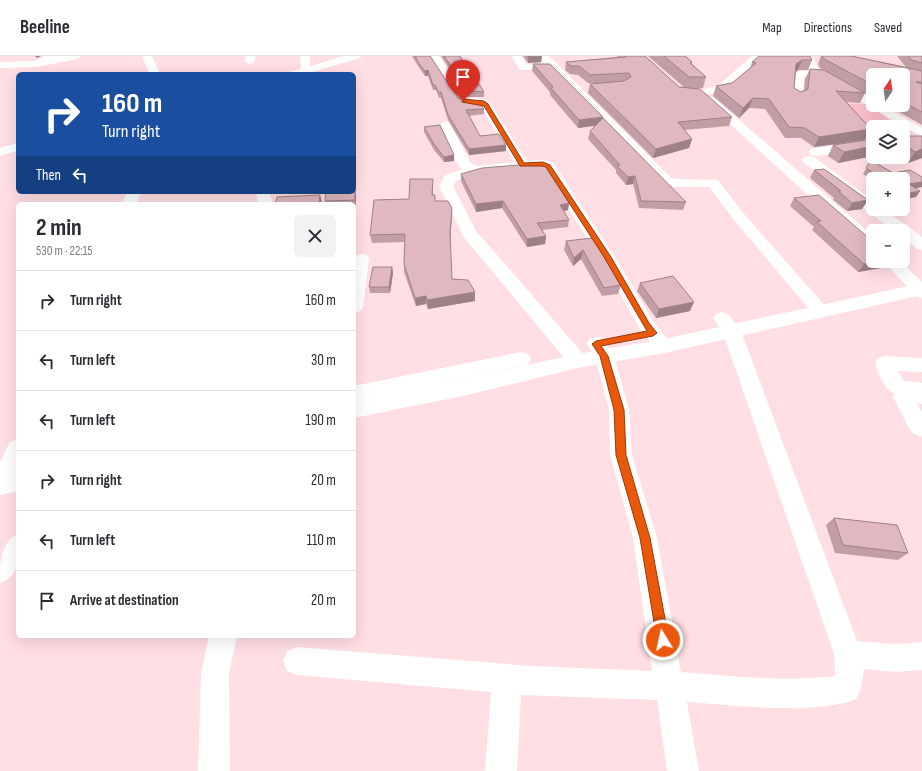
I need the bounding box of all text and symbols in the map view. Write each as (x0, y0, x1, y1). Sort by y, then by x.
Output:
text: Beeline (20, 16, 70, 39)
text: Map (762, 19, 782, 36)
text: Directions (804, 19, 852, 36)
text: Saved (874, 19, 902, 36)
pin (446, 60, 480, 101)
icon: arrive (452, 66, 474, 88)
north arrow (866, 68, 910, 112)
map controls (866, 68, 910, 268)
text: 160 m (102, 87, 162, 120)
icon: right (36, 88, 88, 140)
button: layers (866, 120, 910, 164)
text: Turn right (102, 121, 160, 142)
icon: left (69, 164, 91, 186)
text: Then (36, 166, 61, 185)
button: + (866, 172, 910, 216)
text: 2 min (36, 213, 82, 242)
button: close (294, 215, 336, 257)
button: − (866, 224, 910, 268)
text: 530 m · 22:15 (36, 243, 93, 259)
icon: right (36, 290, 58, 312)
text: Turn right (70, 291, 122, 310)
text: 160 m (305, 291, 336, 310)
icon: left (36, 350, 58, 372)
text: Turn left (70, 351, 115, 370)
text: 30 m (311, 351, 336, 370)
icon: left (36, 410, 58, 432)
text: Turn left (70, 411, 115, 430)
text: 190 m (305, 411, 336, 430)
icon: right (36, 470, 58, 492)
text: Turn right (70, 471, 122, 490)
text: 20 m (311, 471, 336, 490)
icon: left (36, 530, 58, 552)
text: Turn left (70, 531, 115, 550)
text: 110 m (307, 531, 336, 550)
icon: arrive (36, 590, 58, 612)
text: Arrive at destination (70, 591, 179, 610)
text: 20 m (311, 591, 336, 610)
position arrow (642, 619, 684, 661)

